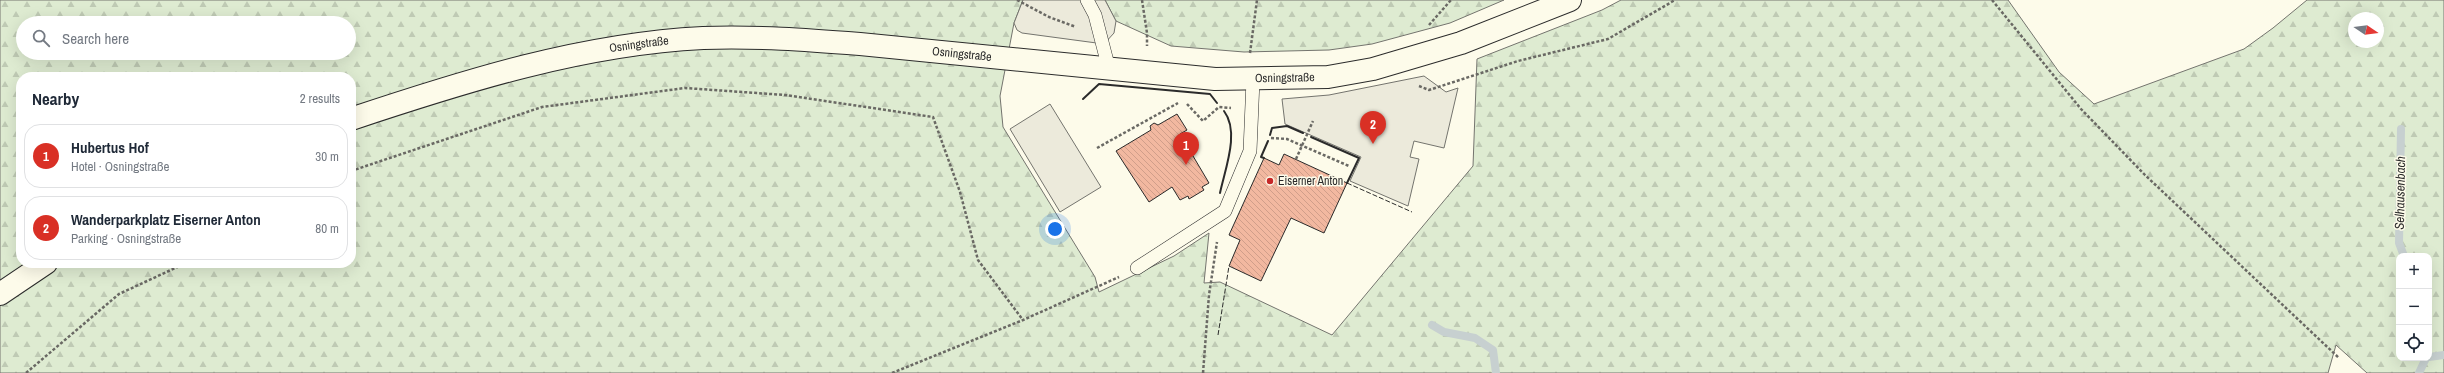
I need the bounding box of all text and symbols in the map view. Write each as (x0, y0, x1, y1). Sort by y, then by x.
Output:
north arrow (2348, 12, 2384, 48)
search box (16, 16, 356, 60)
icon: search (30, 27, 52, 49)
text: Search here (62, 28, 129, 49)
street label: Osningstraße (608, 33, 669, 56)
street label: Osningstraße (931, 43, 992, 65)
street label: Osningstraße (1255, 69, 1315, 86)
text: Nearby (32, 87, 79, 110)
text: 2 results (300, 90, 340, 107)
pin: 2 (1360, 111, 1386, 144)
pin: 1 (1173, 132, 1199, 165)
text: Hubertus Hof (71, 137, 149, 158)
text: 1 (43, 148, 49, 165)
text: 30 m (315, 148, 339, 165)
water label: Selhausenbach (2391, 156, 2409, 230)
text: Hotel · Osningstraße (71, 158, 169, 175)
place label: Eiserner Anton (1278, 173, 1343, 189)
marker: Eiserner Anton (1265, 176, 1275, 186)
text: Wanderparkplatz Eiserner Anton (71, 209, 261, 230)
your location (1045, 219, 1065, 239)
text: 2 (43, 220, 49, 237)
text: 80 m (315, 220, 339, 237)
text: Parking · Osningstraße (71, 230, 181, 247)
map controls (2396, 253, 2432, 361)
button: + (2396, 253, 2432, 289)
button: − (2396, 289, 2432, 325)
button: locate (2396, 325, 2432, 361)

